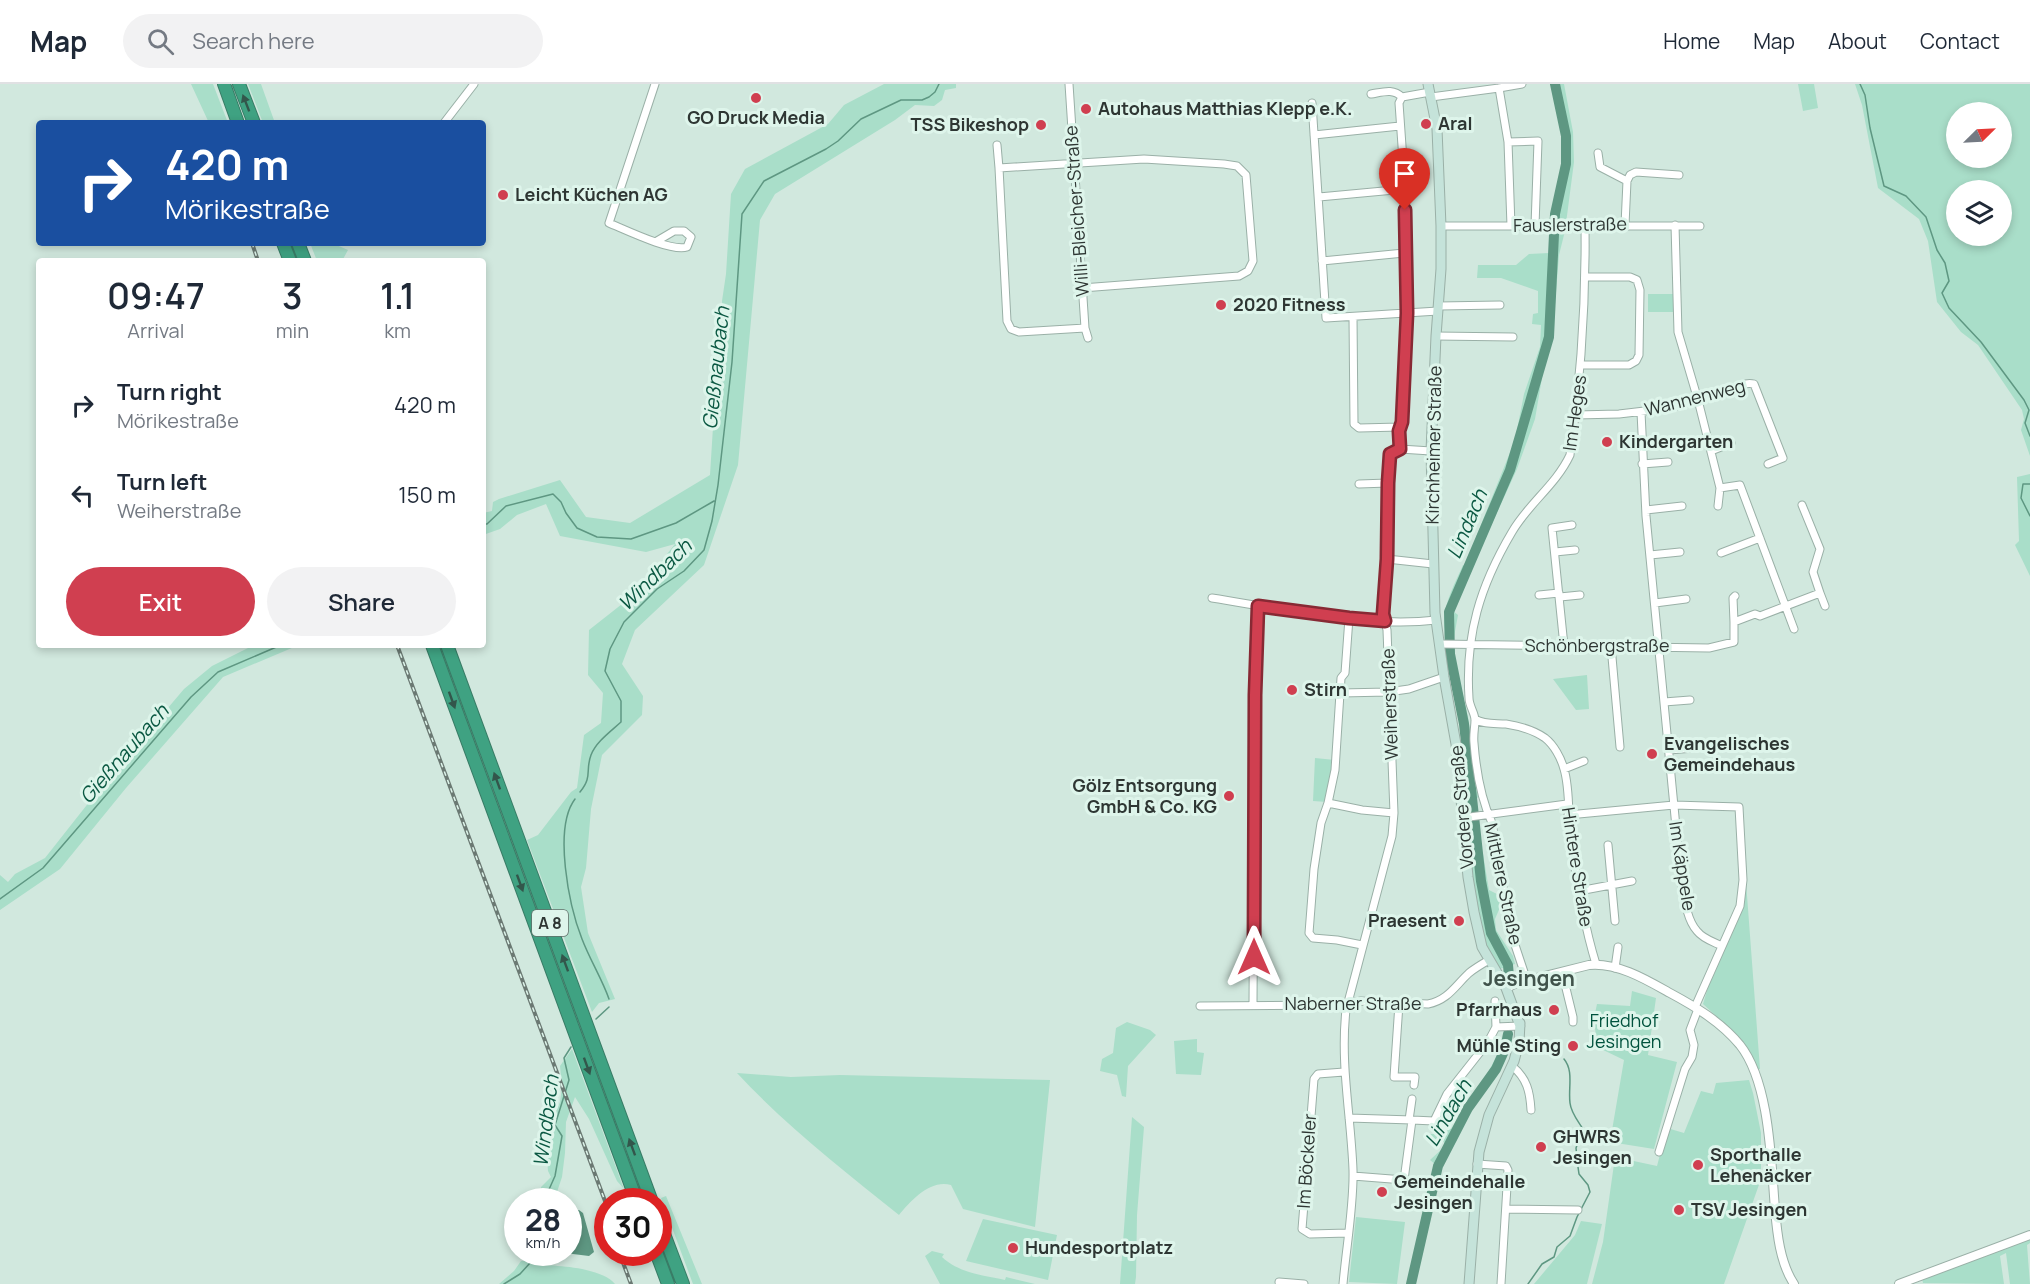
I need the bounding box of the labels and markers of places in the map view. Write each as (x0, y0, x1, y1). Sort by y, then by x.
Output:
marker: GO Druck Media (749, 91, 763, 105)
place label: Autohaus Matthias Klepp e.K. (1098, 96, 1352, 120)
marker: Autohaus Matthias Klepp e.K. (1079, 102, 1093, 116)
place label: GO Druck Media (687, 105, 825, 129)
place label: Aral (1438, 111, 1472, 135)
place label: TSS Bikeshop (911, 112, 1029, 136)
marker: Aral (1419, 117, 1433, 131)
marker: TSS Bikeshop (1034, 118, 1048, 132)
pin (1379, 148, 1430, 210)
place label: Leicht Küchen AG (515, 182, 668, 206)
marker: Leicht Küchen AG (496, 188, 510, 202)
place label: 2020 Fitness (1233, 292, 1346, 316)
marker: 2020 Fitness (1214, 298, 1228, 312)
place label: Kindergarten (1619, 429, 1733, 453)
marker: Kindergarten (1600, 435, 1614, 449)
place label: Stirn (1304, 677, 1347, 701)
marker: Stirn (1285, 683, 1299, 697)
place label: Evangelisches Gemeindehaus (1664, 731, 1796, 776)
marker: Evangelisches Gemeindehaus (1645, 747, 1659, 761)
place label: Gölz Entsorgung GmbH & Co. KG (1072, 773, 1217, 818)
marker: Gölz Entsorgung GmbH & Co. KG (1222, 789, 1236, 803)
place label: Praesent (1368, 908, 1447, 932)
marker: Praesent (1452, 914, 1466, 928)
place label: Pfarrhaus (1456, 997, 1542, 1021)
marker: Pfarrhaus (1547, 1003, 1561, 1017)
place label: Mühle Sting (1457, 1033, 1561, 1057)
marker: Mühle Sting (1566, 1039, 1580, 1053)
place label: GHWRS Jesingen (1553, 1124, 1632, 1169)
marker: GHWRS Jesingen (1534, 1140, 1548, 1154)
place label: Sporthalle Lehenäcker (1710, 1142, 1812, 1187)
marker: Sporthalle Lehenäcker (1691, 1158, 1705, 1172)
place label: Gemeindehalle Jesingen (1394, 1169, 1525, 1214)
marker: Gemeindehalle Jesingen (1375, 1185, 1389, 1199)
place label: TSV Jesingen (1691, 1197, 1807, 1221)
marker: TSV Jesingen (1672, 1203, 1686, 1217)
place label: Hundesportplatz (1025, 1235, 1173, 1259)
marker: Hundesportplatz (1006, 1241, 1020, 1255)

